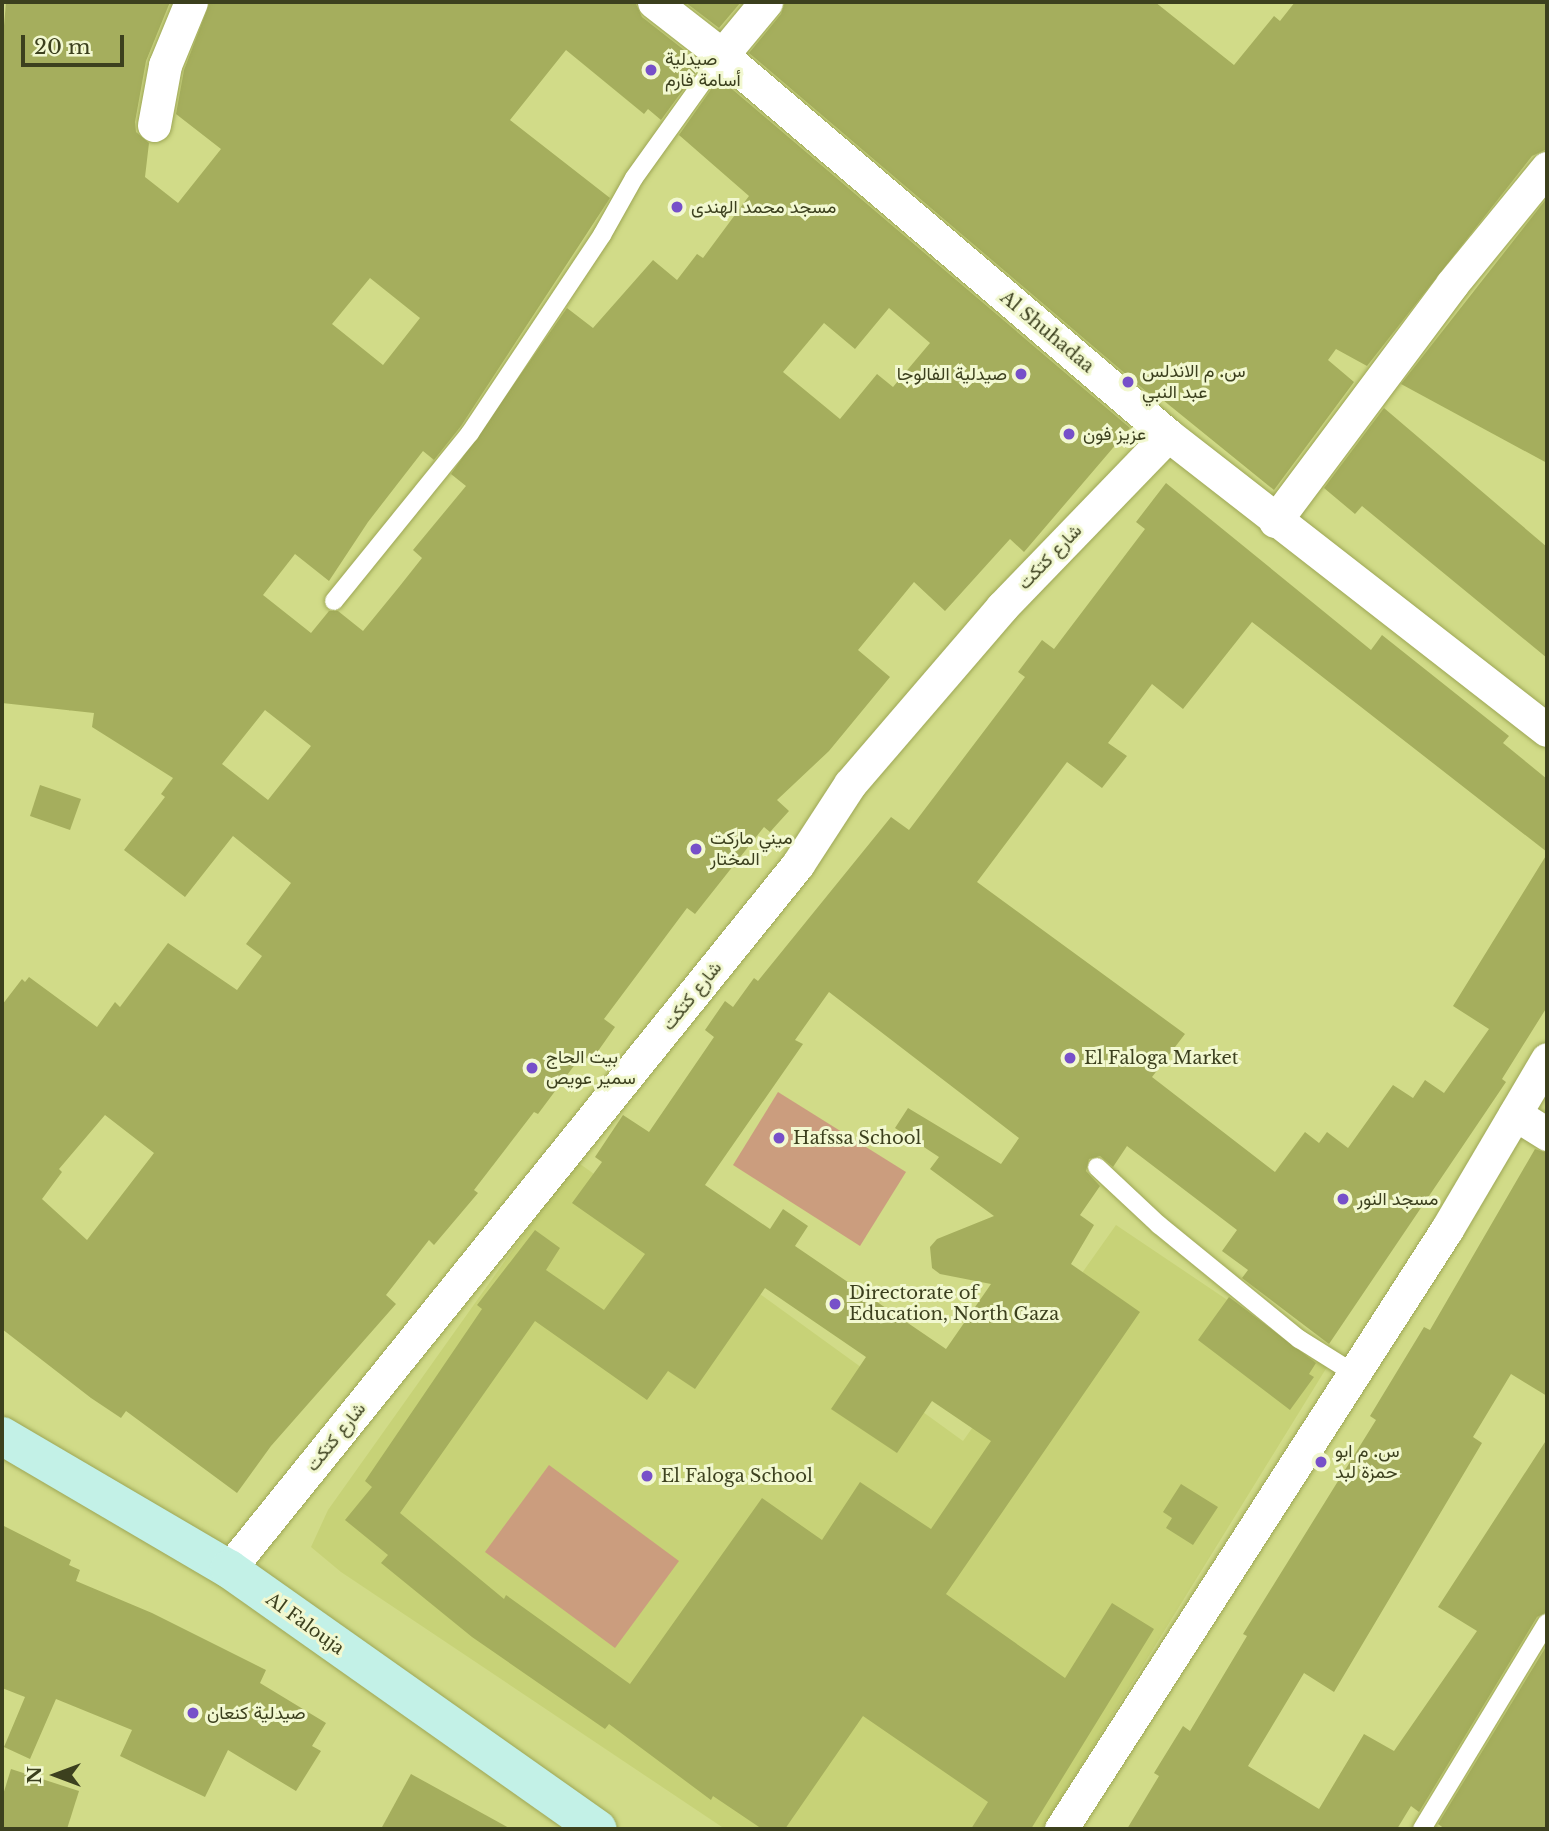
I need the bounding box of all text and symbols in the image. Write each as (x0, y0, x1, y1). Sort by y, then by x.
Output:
scale bar (24, 21, 128, 65)
text: 20 m (34, 34, 91, 60)
place label: صيدلية أسامة فارم (665, 49, 741, 92)
marker: صيدلية أسامة فارم (643, 62, 659, 78)
place label: مسجد محمد الهندى (691, 196, 836, 218)
marker: مسجد محمد الهندى (669, 199, 685, 215)
street label: Al Shuhadaa (996, 287, 1098, 377)
place label: س. م الاندلس عبد النبي (1142, 361, 1246, 404)
place label: صيدلية الفالوجا (897, 363, 1007, 385)
marker: صيدلية الفالوجا (1013, 366, 1029, 382)
marker: س. م الاندلس عبد النبي (1120, 374, 1136, 390)
place label: عزيز فون (1083, 423, 1146, 445)
marker: عزيز فون (1061, 426, 1077, 442)
street label: شارع كتكت (1014, 520, 1086, 594)
place label: ميني ماركت المختار (710, 828, 793, 870)
marker: ميني ماركت المختار (688, 841, 704, 857)
street label: شارع كتكت (658, 957, 726, 1035)
place label: بيت الحاج سمير عويص (546, 1047, 636, 1090)
place label: El Faloga Market (1084, 1047, 1239, 1069)
marker: El Faloga Market (1062, 1050, 1078, 1066)
marker: بيت الحاج سمير عويص (524, 1060, 540, 1076)
place label: Hafssa School (793, 1127, 922, 1149)
marker: Hafssa School (771, 1130, 787, 1146)
place label: مسجد النور (1357, 1188, 1438, 1210)
marker: مسجد النور (1335, 1191, 1351, 1207)
place label: Directorate of Education, North Gaza (849, 1283, 1059, 1326)
marker: Directorate of Education, North Gaza (827, 1296, 843, 1312)
street label: شارع كتكت (302, 1398, 370, 1476)
place label: س. م ابو حمزة لبد (1335, 1441, 1400, 1484)
marker: س. م ابو حمزة لبد (1313, 1454, 1329, 1470)
place label: El Faloga School (661, 1465, 813, 1487)
marker: El Faloga School (639, 1468, 655, 1484)
street label: Al Falouja (262, 1588, 348, 1660)
place label: صيدلية كنعان (207, 1702, 306, 1724)
marker: صيدلية كنعان (185, 1705, 201, 1721)
north arrow (21, 1740, 91, 1810)
text: N (23, 1766, 46, 1784)

